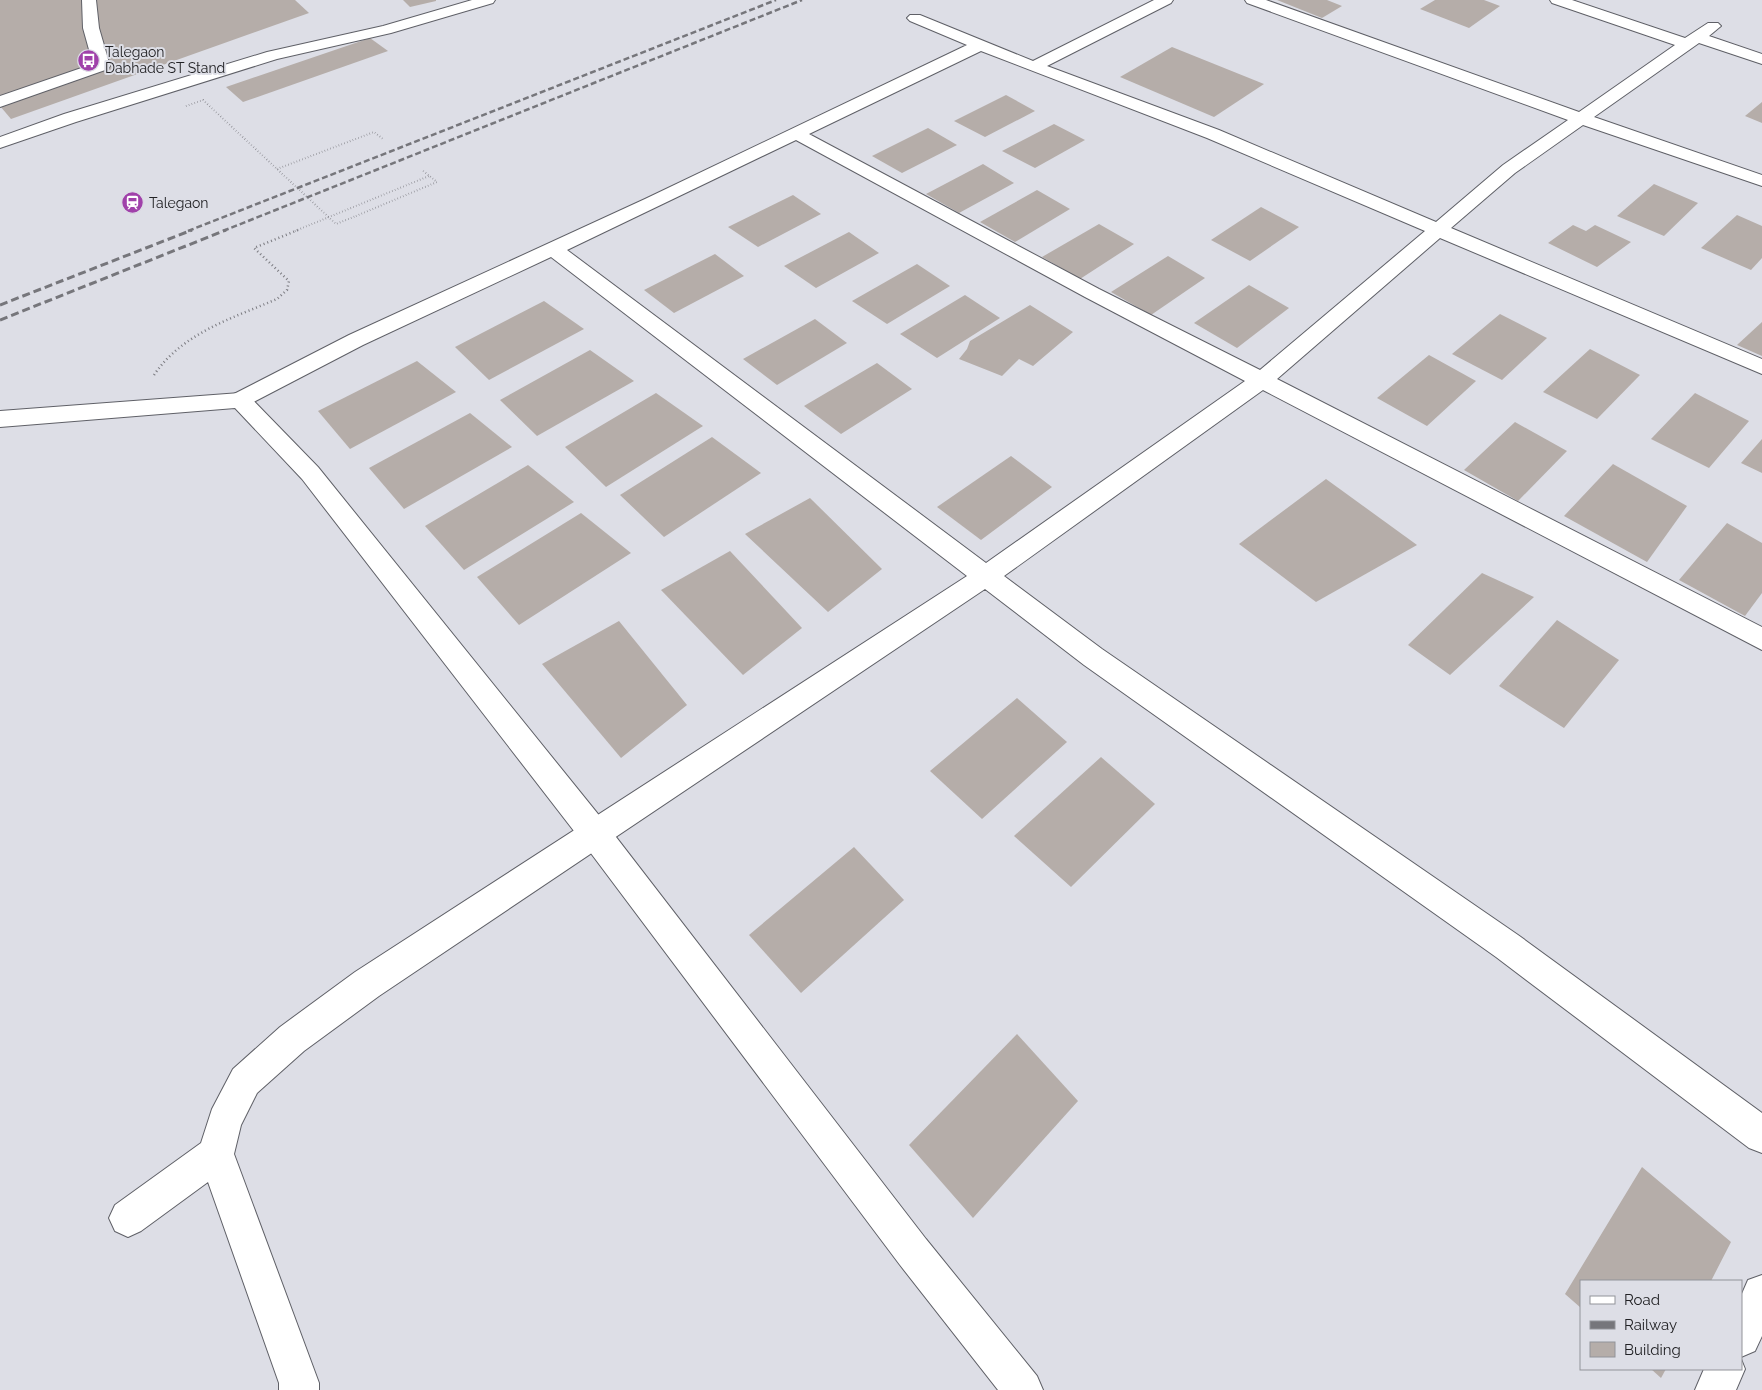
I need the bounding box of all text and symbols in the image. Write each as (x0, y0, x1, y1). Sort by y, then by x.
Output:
place label: Talegaon Dabhade ST Stand (105, 44, 225, 76)
bus stop icon: Talegaon Dabhade ST Stand (77, 48, 101, 72)
station icon: Talegaon (121, 191, 145, 215)
place label: Talegaon (149, 195, 209, 211)
legend (1580, 1280, 1742, 1370)
text: Road (1624, 1291, 1660, 1309)
text: Railway (1624, 1316, 1677, 1334)
text: Building (1624, 1341, 1681, 1359)

